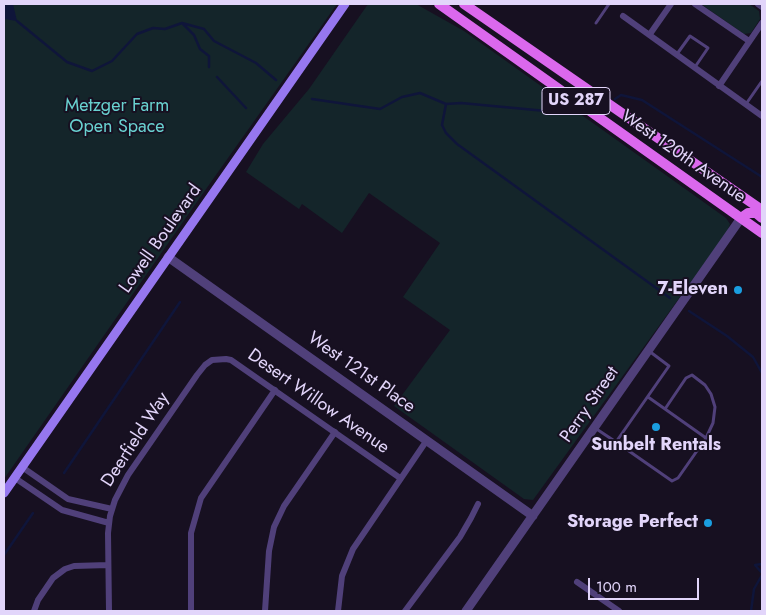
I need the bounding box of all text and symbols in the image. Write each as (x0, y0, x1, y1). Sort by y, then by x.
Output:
road number: US 287 (542, 88, 610, 114)
park label: Metzger Farm Open Space (65, 96, 169, 138)
street label: West 120th Avenue (617, 106, 749, 208)
street label: Lowell Boulevard (115, 180, 207, 298)
place label: 7-Eleven (658, 279, 728, 301)
marker: 7-Eleven (732, 284, 744, 296)
street label: West 121st Place (303, 328, 419, 418)
street label: Desert Willow Avenue (243, 345, 393, 459)
street label: Perry Street (556, 363, 624, 447)
street label: Deerfield Way (97, 389, 175, 491)
marker: Sunbelt Rentals (650, 421, 662, 433)
place label: Sunbelt Rentals (591, 435, 721, 457)
place label: Storage Perfect (567, 512, 698, 534)
marker: Storage Perfect (702, 517, 714, 529)
scale bar (591, 568, 702, 600)
text: 100 m (596, 576, 637, 598)

